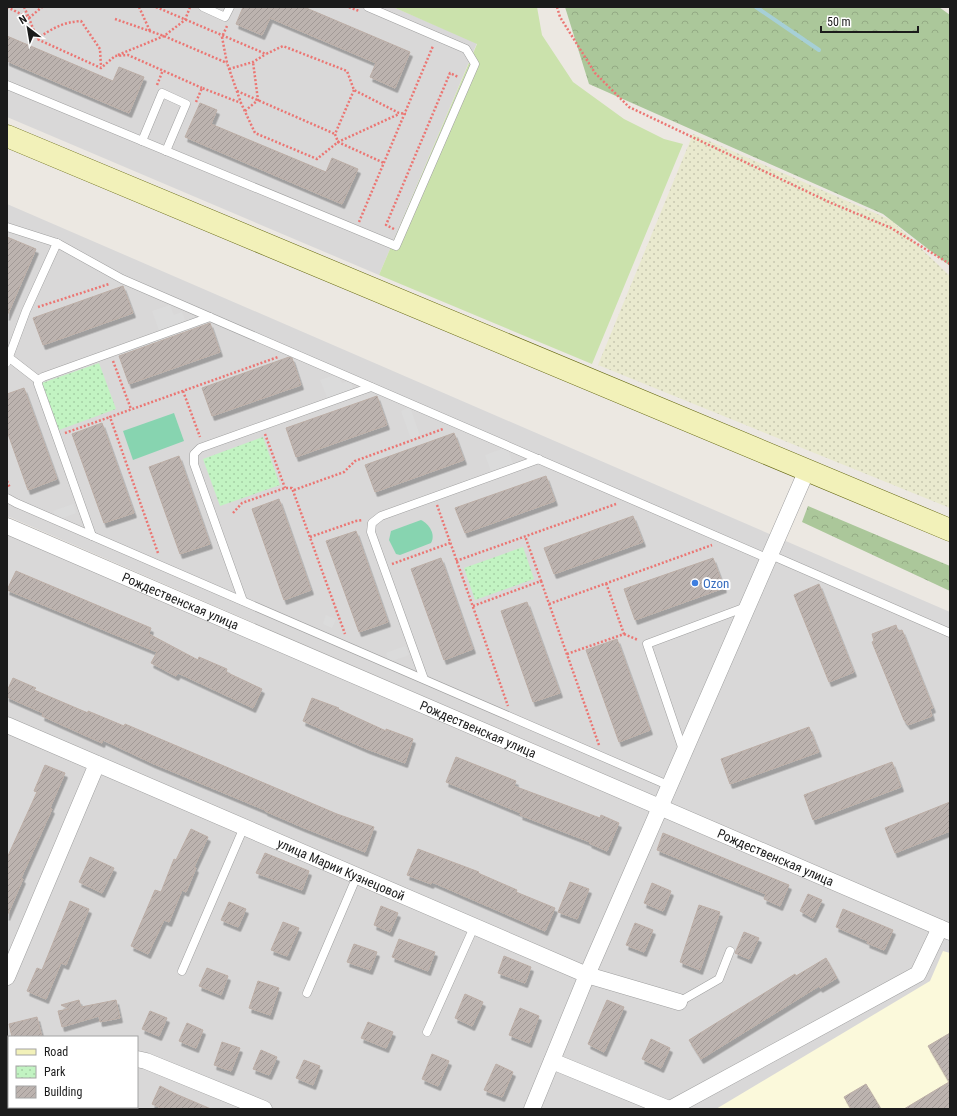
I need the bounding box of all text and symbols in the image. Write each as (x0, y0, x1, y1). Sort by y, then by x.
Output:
north arrow (8, 8, 48, 48)
scale bar (821, 8, 918, 34)
text: N (17, 12, 30, 27)
text: 50 m (827, 15, 851, 29)
street label: Рождественская улица (120, 570, 241, 633)
place label: Ozon (703, 576, 729, 591)
marker: Ozon (690, 578, 700, 588)
street label: Рождественская улица (417, 698, 538, 761)
street label: Рождественская улица (715, 826, 836, 889)
street label: улица Марии Кузнецовой (275, 835, 407, 904)
legend (8, 1036, 138, 1108)
text: Road (44, 1045, 68, 1059)
text: Park (44, 1065, 66, 1079)
text: Building (44, 1085, 82, 1099)

